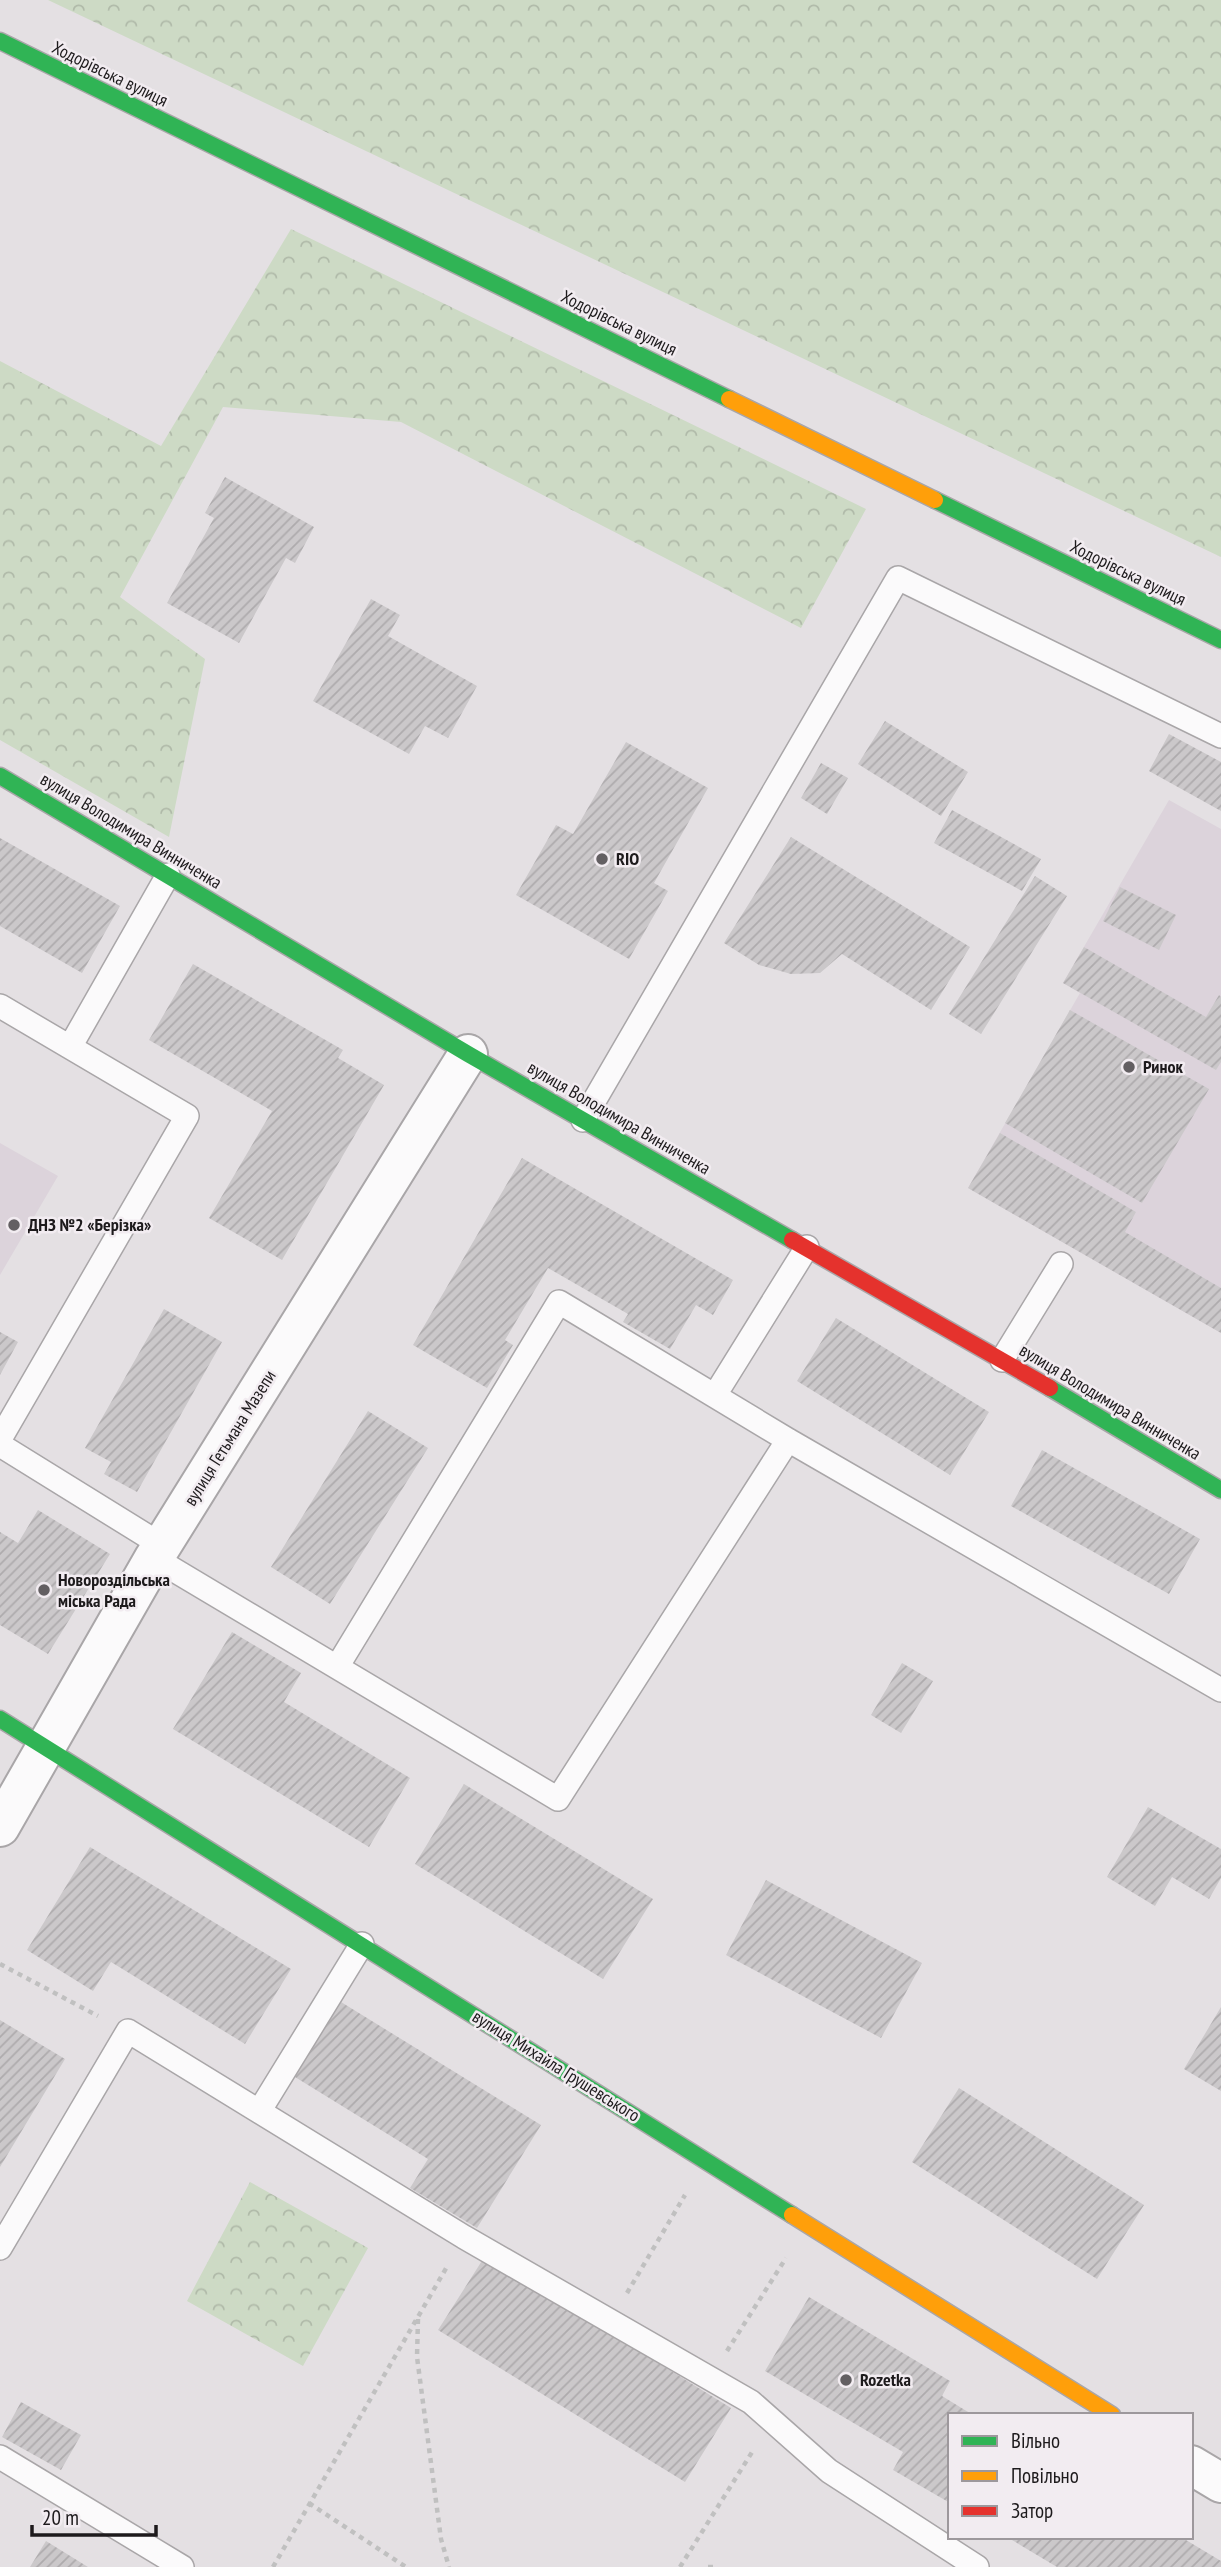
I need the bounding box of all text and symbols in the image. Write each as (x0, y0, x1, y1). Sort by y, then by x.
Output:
street label: Ходорівська вулиця (49, 36, 172, 112)
street label: Ходорівська вулиця (558, 285, 681, 361)
street label: Ходорівська вулиця (1067, 535, 1190, 611)
street label: вулиця Володимира Винниченка (36, 767, 226, 894)
place label: RIO (616, 847, 639, 870)
marker: RIO (594, 851, 610, 867)
place label: Ринок (1143, 1055, 1183, 1078)
street label: вулиця Володимира Винниченка (524, 1056, 715, 1179)
marker: Ринок (1121, 1059, 1137, 1075)
place label: ДНЗ №2 «Берізка» (28, 1213, 151, 1236)
marker: ДНЗ №2 «Берізка» (6, 1217, 22, 1233)
street label: вулиця Володимира Винниченка (1015, 1338, 1205, 1465)
street label: вулиця Гетьмана Мазепи (178, 1365, 281, 1510)
place label: Новороздільська міська Рада (58, 1568, 170, 1612)
marker: Новороздільська міська Рада (36, 1582, 52, 1598)
street label: вулиця Михайла Грушевського (468, 2005, 644, 2127)
place label: Rozetka (860, 2368, 911, 2391)
marker: Rozetka (838, 2372, 854, 2388)
legend (948, 2413, 1193, 2539)
text: Вільно (1011, 2427, 1060, 2454)
text: Повільно (1011, 2462, 1079, 2489)
scale bar (32, 2494, 156, 2538)
text: Затор (1011, 2497, 1053, 2524)
text: 20 m (42, 2504, 79, 2531)

